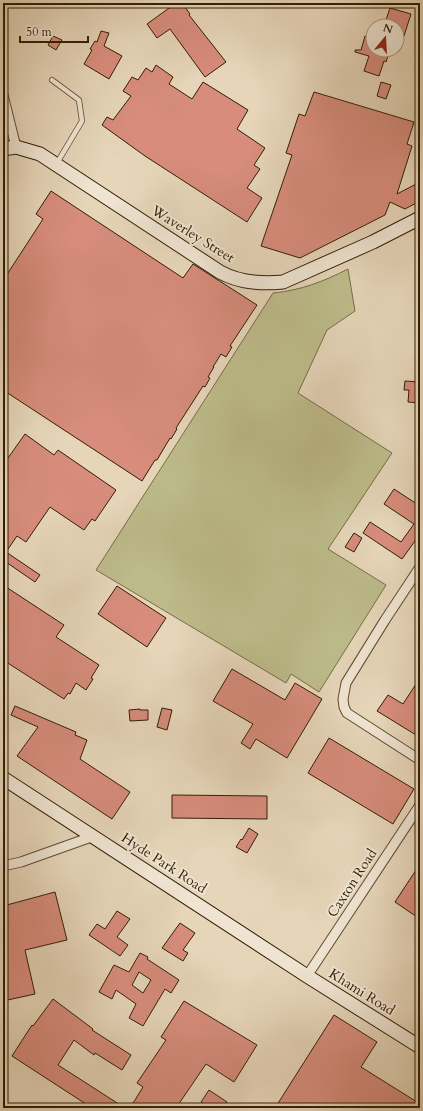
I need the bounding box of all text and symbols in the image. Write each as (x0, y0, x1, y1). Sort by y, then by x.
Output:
scale bar (20, 18, 88, 44)
north arrow (365, 18, 405, 58)
text: N (381, 20, 395, 38)
text: 50 m (26, 24, 53, 40)
street label: Waverley Street (147, 200, 239, 267)
street label: Hyde Park Road (118, 828, 211, 898)
street label: Caxton Road (323, 845, 382, 921)
street label: Khami Road (325, 964, 399, 1020)

